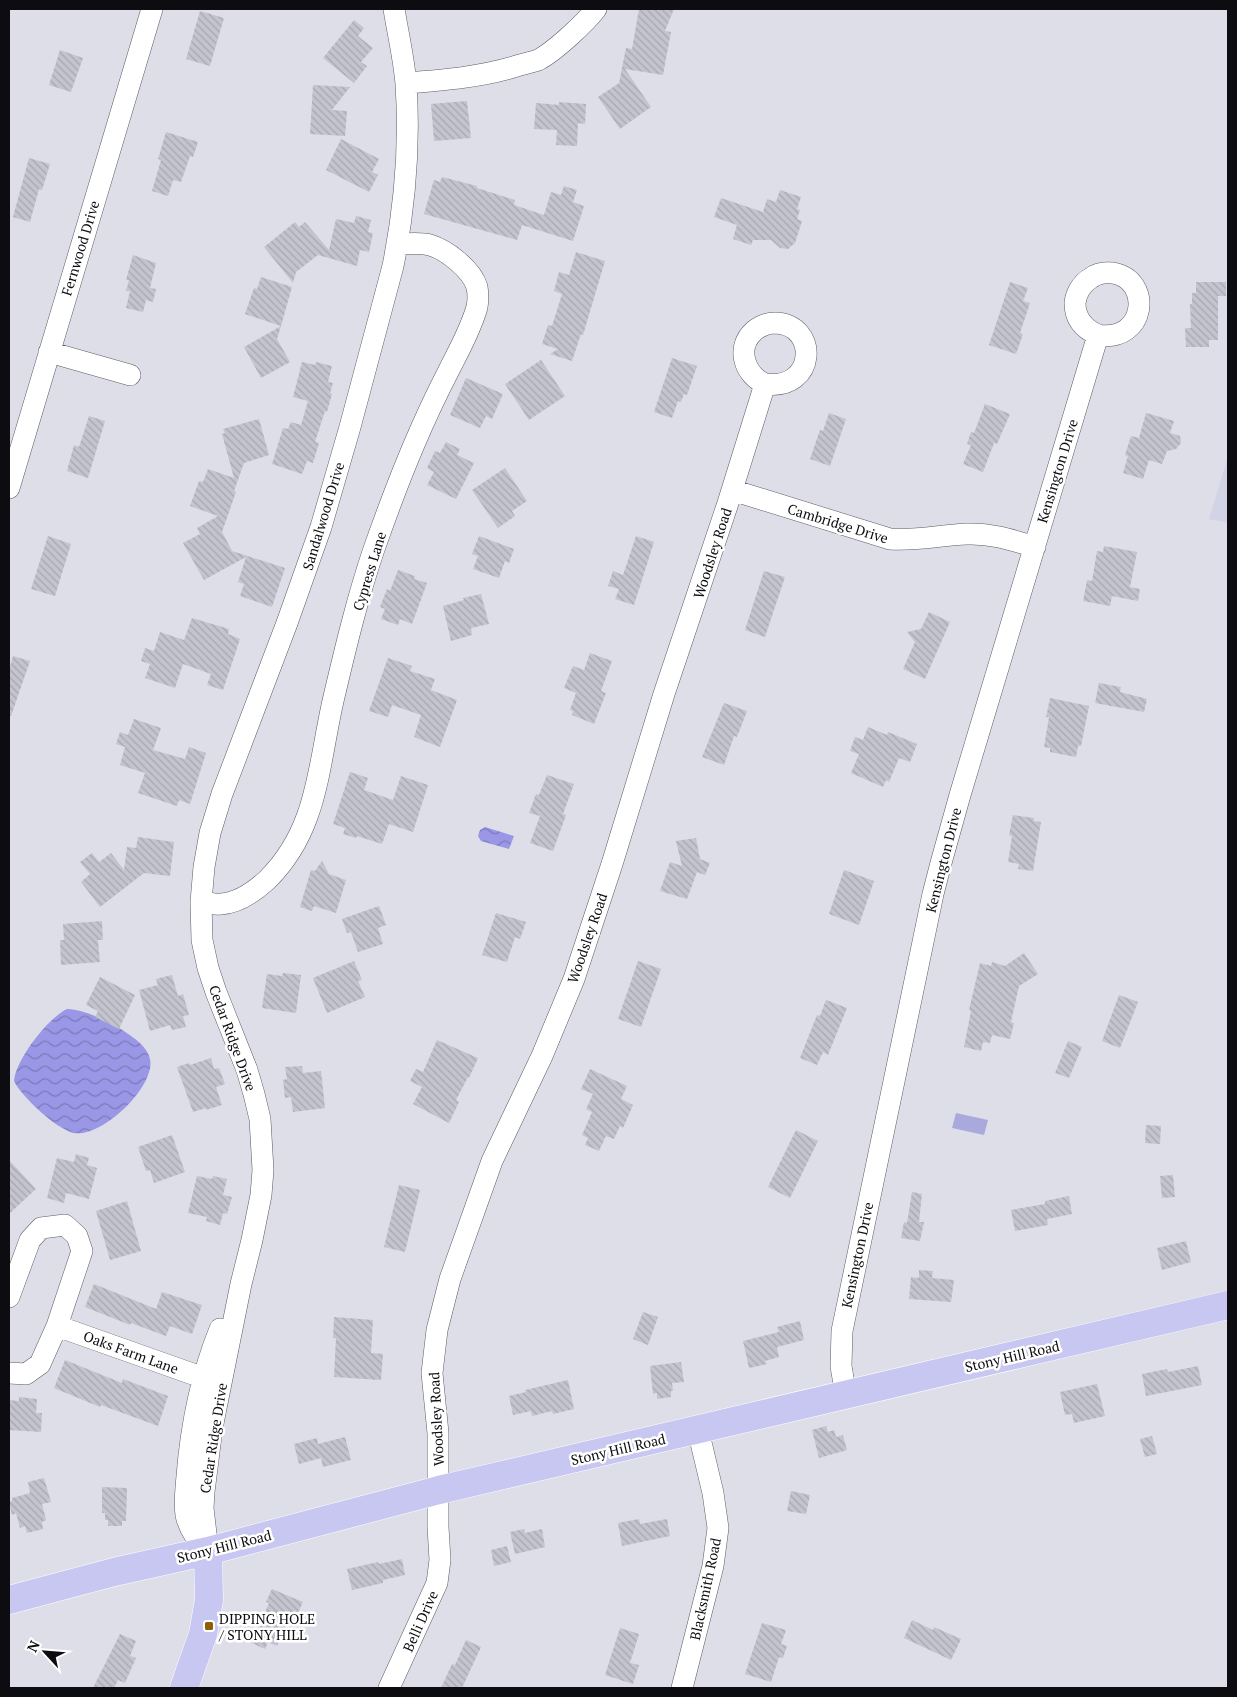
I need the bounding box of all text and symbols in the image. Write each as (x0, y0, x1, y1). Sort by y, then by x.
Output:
street label: Fernwood Drive (57, 198, 103, 298)
street label: Kensington Drive (1032, 417, 1082, 525)
street label: Sandalwood Drive (298, 460, 348, 572)
street label: Cambridge Drive (785, 499, 891, 547)
street label: Woodsley Road (688, 505, 736, 601)
street label: Cypress Lane (348, 529, 390, 613)
street label: Kensington Drive (921, 805, 965, 915)
street label: Woodsley Road (563, 890, 611, 986)
street label: Cedar Ridge Drive (205, 982, 261, 1094)
street label: Kensington Drive (837, 1200, 877, 1310)
street label: Oaks Farm Lane (81, 1326, 181, 1378)
street label: Stony Hill Road (963, 1336, 1061, 1376)
street label: Woodsley Road (424, 1371, 448, 1467)
street label: Cedar Ridge Drive (195, 1381, 231, 1495)
street label: Stony Hill Road (569, 1429, 667, 1469)
street label: Stony Hill Road (175, 1525, 273, 1567)
street label: Blacksmith Road (685, 1536, 725, 1642)
street label: Belli Drive (398, 1587, 442, 1655)
place label: DIPPING HOLE / STONY HILL (218, 1609, 315, 1644)
marker: DIPPING HOLE / STONY HILL (203, 1620, 215, 1632)
north arrow (20, 1627, 70, 1677)
text: N (22, 1637, 44, 1655)

